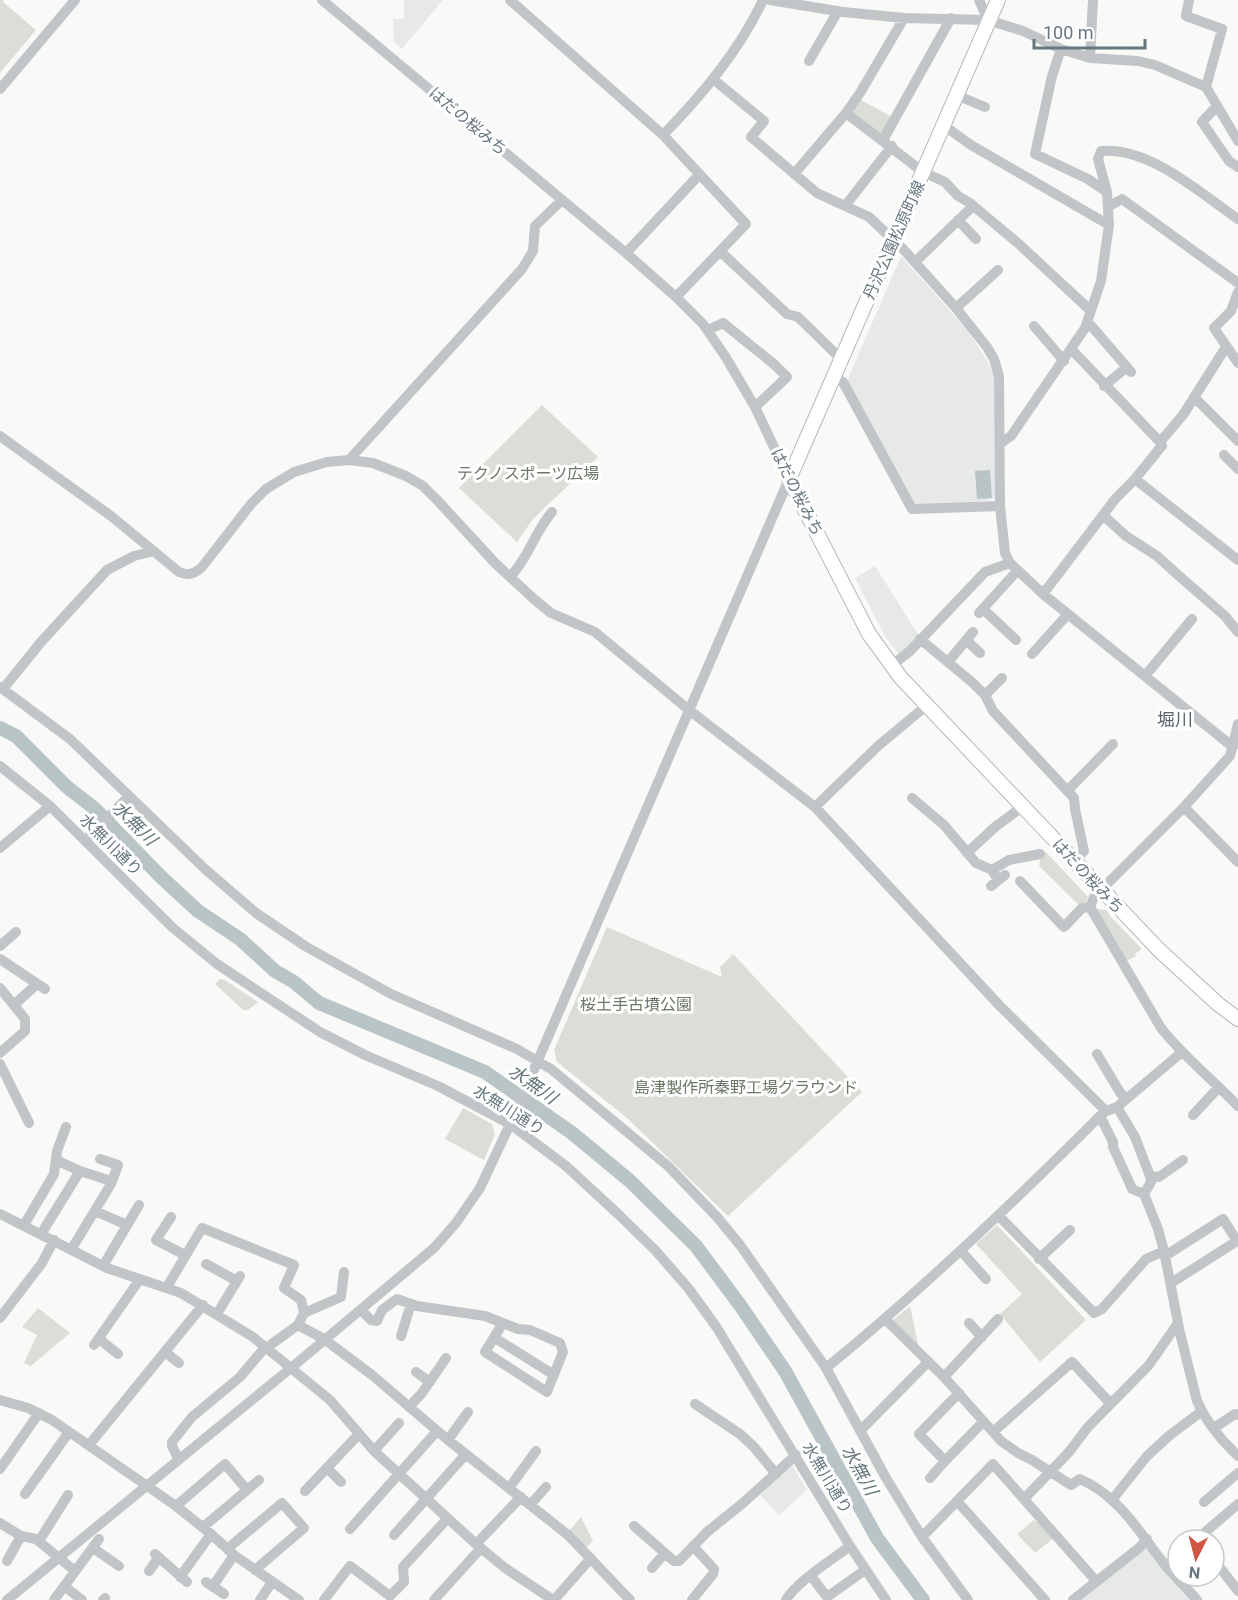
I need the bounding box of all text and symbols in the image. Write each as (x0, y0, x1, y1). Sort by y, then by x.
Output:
scale bar (1034, 12, 1145, 50)
text: 100 m (1043, 22, 1094, 43)
street label: はだの桜みち (425, 83, 511, 159)
street label: 丹沢公園松原町線 (859, 178, 929, 302)
street label: はだの桜みち (767, 445, 827, 539)
park label: テクノスポーツ広場 (457, 464, 599, 483)
district label: 堀川 (1157, 709, 1193, 730)
water label: 水無川 (108, 796, 163, 851)
street label: 水無川通り (76, 810, 146, 880)
street label: はだの桜みち (1048, 835, 1128, 917)
park label: 桜土手古墳公園 (580, 995, 692, 1014)
water label: 水無川 (505, 1060, 563, 1109)
park label: 島津製作所秦野工場グラウンド (634, 1078, 858, 1097)
street label: 水無川通り (470, 1081, 548, 1139)
street label: 水無川通り (798, 1439, 856, 1517)
water label: 水無川 (838, 1441, 883, 1500)
north arrow (1166, 1528, 1226, 1588)
text: N (1188, 1562, 1201, 1582)

